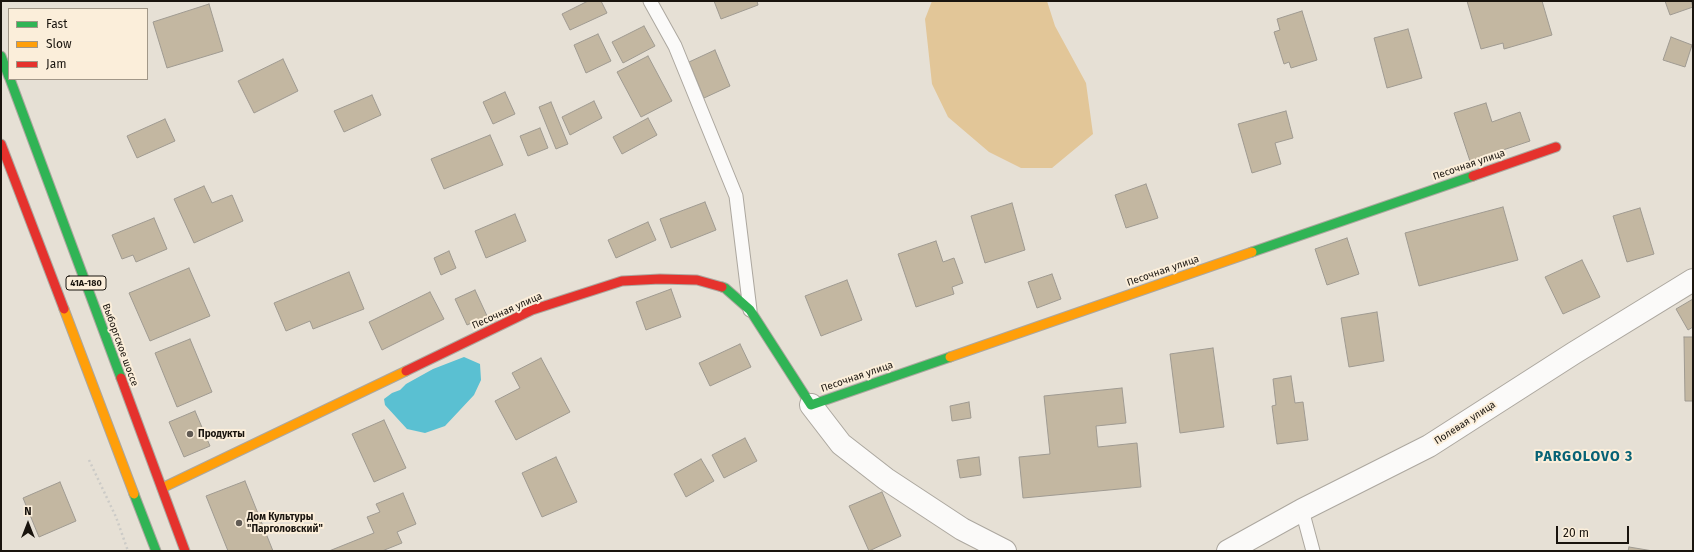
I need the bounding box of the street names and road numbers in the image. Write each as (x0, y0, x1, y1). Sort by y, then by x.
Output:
street label: Песочная улица (1431, 147, 1507, 183)
street label: Песочная улица (1125, 253, 1201, 289)
road number: 41А-180 (66, 276, 106, 290)
street label: Песочная улица (470, 290, 544, 332)
street label: Выборгское шоссе (99, 302, 141, 388)
street label: Песочная улица (819, 359, 895, 395)
street label: Полевая улица (1432, 399, 1498, 447)

